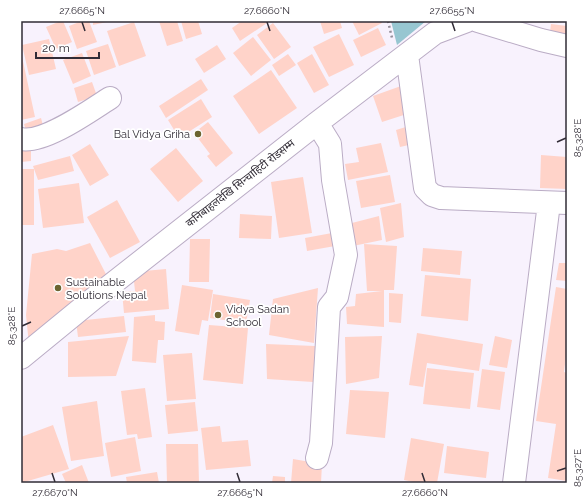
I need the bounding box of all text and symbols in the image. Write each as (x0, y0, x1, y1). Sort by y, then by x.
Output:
text: 27.6665°N (59, 5, 105, 16)
text: 27.6660°N (244, 5, 290, 16)
text: 27.6655°N (429, 5, 475, 16)
scale bar (36, 34, 99, 60)
text: 20 m (42, 41, 70, 55)
text: 85.328°E (572, 119, 583, 157)
place label: Bal Vidya Griha (114, 128, 190, 141)
marker: Bal Vidya Griha (193, 129, 203, 139)
street label: कनिबाहलदेखि सिन्चाहिटी रोडसम्म (183, 137, 298, 230)
place label: Sustainable Solutions Nepal (66, 276, 147, 302)
marker: Sustainable Solutions Nepal (53, 283, 63, 293)
place label: Vidya Sadan School (226, 303, 289, 329)
text: 85.328°E (6, 307, 17, 345)
marker: Vidya Sadan School (213, 310, 223, 320)
text: 85.327°E (572, 449, 583, 487)
text: 27.6670°N (32, 487, 78, 498)
text: 27.6665°N (217, 487, 263, 498)
text: 27.6660°N (402, 487, 448, 498)

